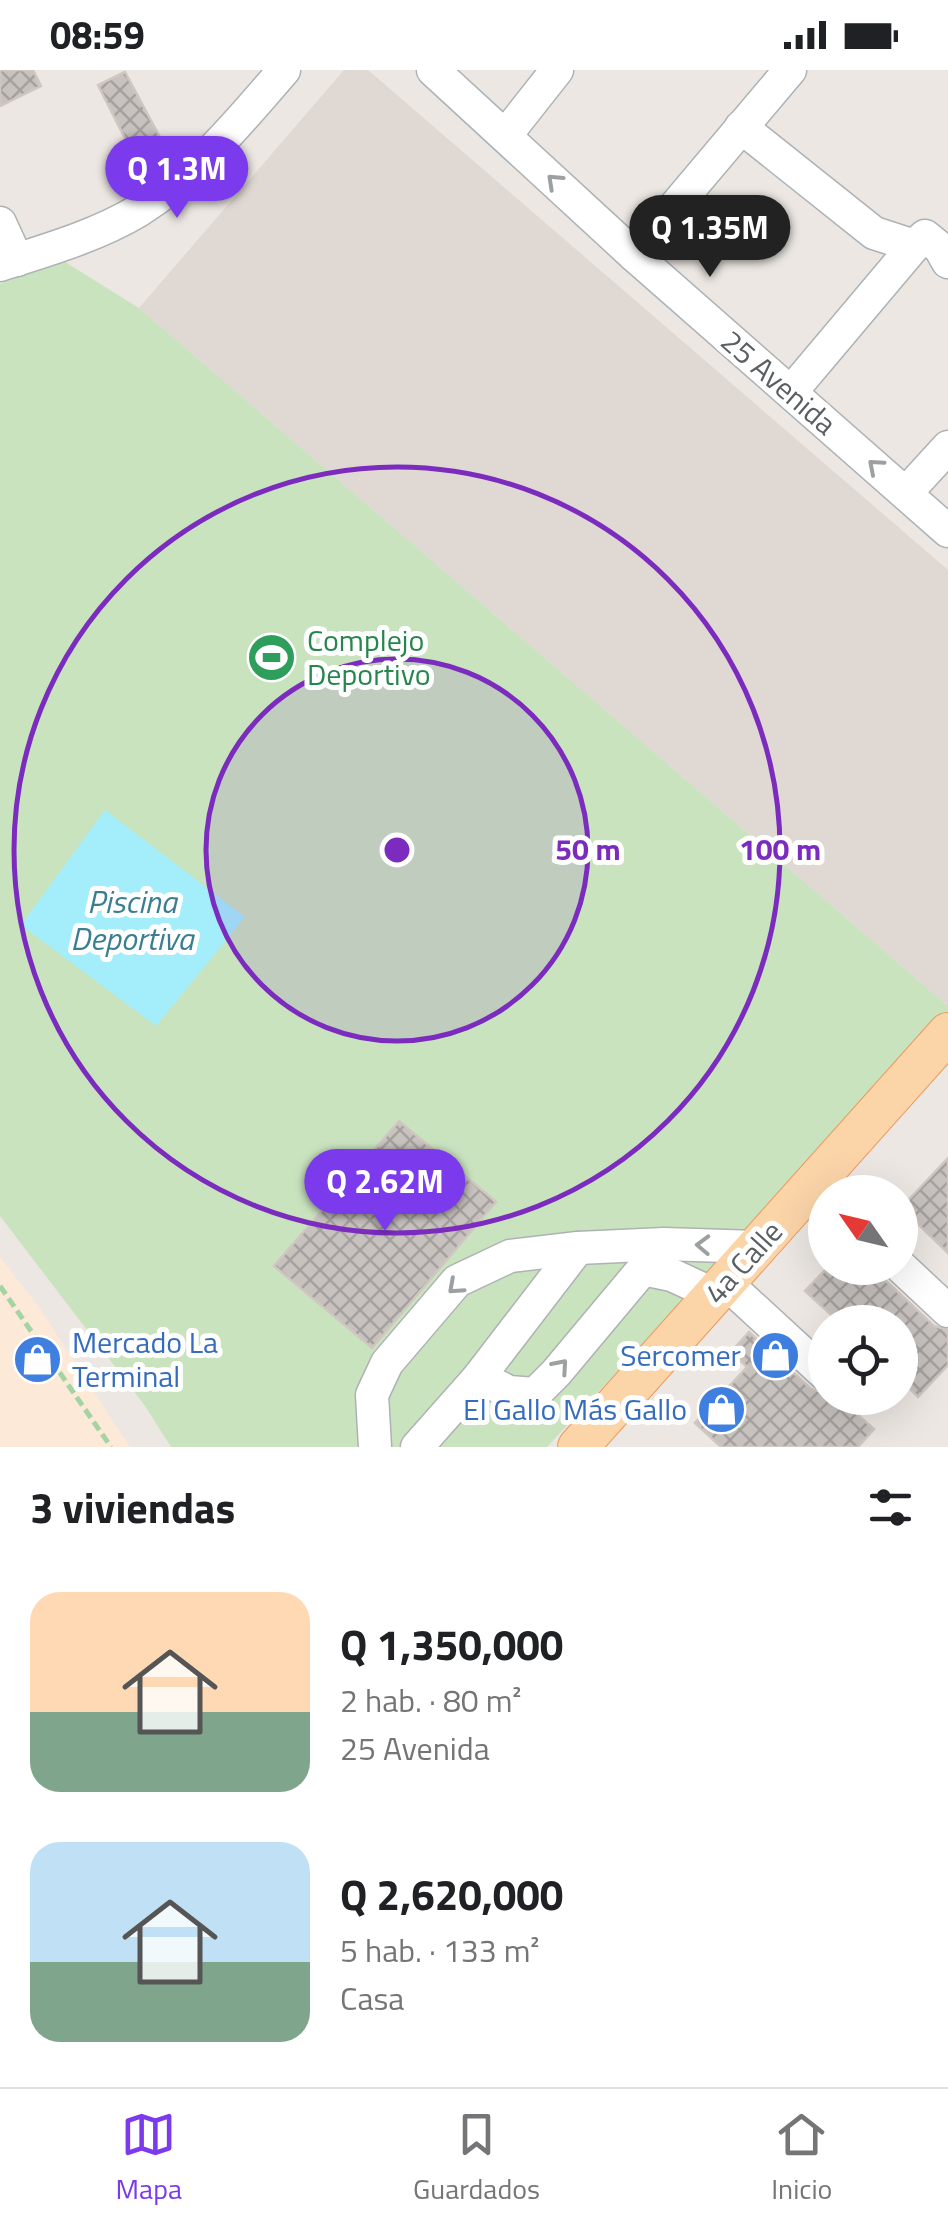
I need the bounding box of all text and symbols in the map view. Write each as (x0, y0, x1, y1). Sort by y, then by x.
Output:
text: 08:59 (50, 6, 145, 64)
pin: Q 1.3M (96, 136, 258, 221)
text: Q 1.3M (127, 144, 227, 192)
one-way arrow (547, 175, 566, 193)
pin: Q 1.35M (618, 195, 802, 280)
text: Q 1.35M (651, 203, 769, 251)
street label: 25 Avenida (711, 319, 847, 445)
one-way arrow (868, 460, 887, 478)
place label: Complejo Deportivo (307, 617, 431, 697)
sports icon: Complejo Deportivo (246, 631, 298, 683)
text: 50 m (555, 826, 621, 872)
text: 100 m (739, 826, 821, 872)
centre of rings (379, 832, 415, 868)
water label: Piscina Deportiva (71, 877, 195, 962)
pin: Q 2.62M (293, 1149, 477, 1234)
text: Q 2.62M (326, 1157, 444, 1205)
north arrow (808, 1175, 918, 1285)
map controls (808, 1175, 918, 1415)
street label: 4a Calle (693, 1210, 793, 1314)
one-way arrow (695, 1235, 711, 1256)
one-way arrow (448, 1275, 467, 1293)
button: locate (808, 1305, 918, 1415)
place label: Mercado La Terminal (72, 1319, 218, 1399)
shop icon: Sercomer (750, 1329, 802, 1381)
place label: Sercomer (620, 1332, 741, 1378)
shop icon: Mercado La Terminal (11, 1333, 63, 1385)
one-way arrow (550, 1359, 568, 1378)
shop icon: El Gallo Más Gallo (696, 1383, 748, 1435)
place label: El Gallo Más Gallo (463, 1386, 687, 1432)
text: 3 viviendas (30, 1475, 235, 1539)
icon: filters (863, 1480, 918, 1535)
text: Q 1,350,000 (340, 1612, 563, 1676)
icon: home (110, 1632, 230, 1752)
text: 2 hab. · 80 m² (340, 1676, 522, 1724)
text: 25 Avenida (340, 1724, 490, 1772)
text: Q 2,620,000 (340, 1862, 563, 1926)
icon: home (110, 1882, 230, 2002)
text: 5 hab. · 133 m² (340, 1926, 539, 1974)
text: Casa (340, 1974, 404, 2022)
tab: Mapa (116, 2107, 182, 2210)
tab: Guardados (413, 2107, 540, 2210)
tab: Inicio (771, 2107, 832, 2210)

